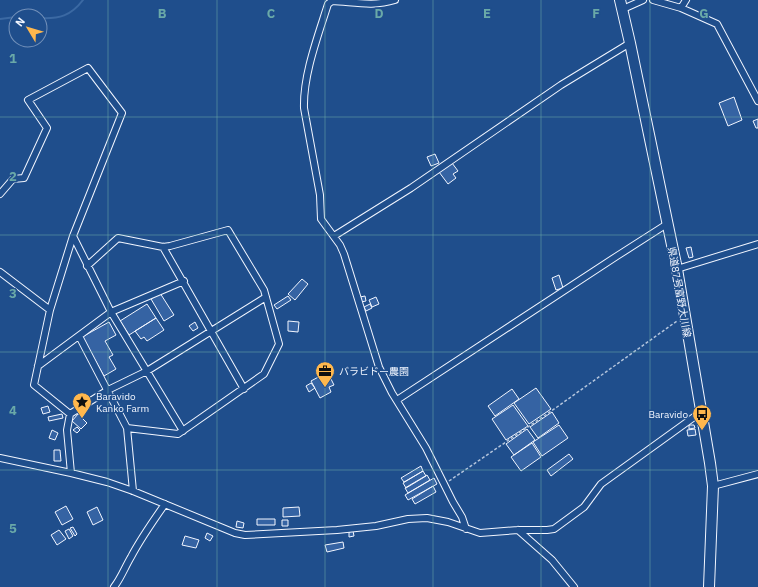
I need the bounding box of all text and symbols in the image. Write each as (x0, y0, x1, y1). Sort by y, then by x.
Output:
text: B (158, 5, 167, 22)
text: C (267, 5, 276, 22)
text: D (374, 5, 384, 22)
text: E (483, 5, 491, 22)
text: F (592, 5, 600, 22)
text: G (699, 5, 709, 22)
north arrow (8, 8, 48, 48)
text: N (12, 14, 28, 29)
text: 1 (9, 50, 17, 67)
text: 2 (9, 168, 17, 185)
street label: 県道87号富野大川線 (665, 246, 694, 339)
text: 3 (9, 285, 17, 302)
office icon: バラビドー農園 (314, 360, 336, 388)
place label: バラビドー農園 (339, 365, 409, 378)
place label: Baravido Kanko Farm (96, 390, 149, 415)
place icon: Baravido Kanko Farm (71, 391, 93, 419)
text: 4 (9, 402, 17, 419)
bus stop icon: Baravido (691, 403, 713, 431)
place label: Baravido (648, 408, 688, 421)
text: 5 (9, 520, 17, 537)

